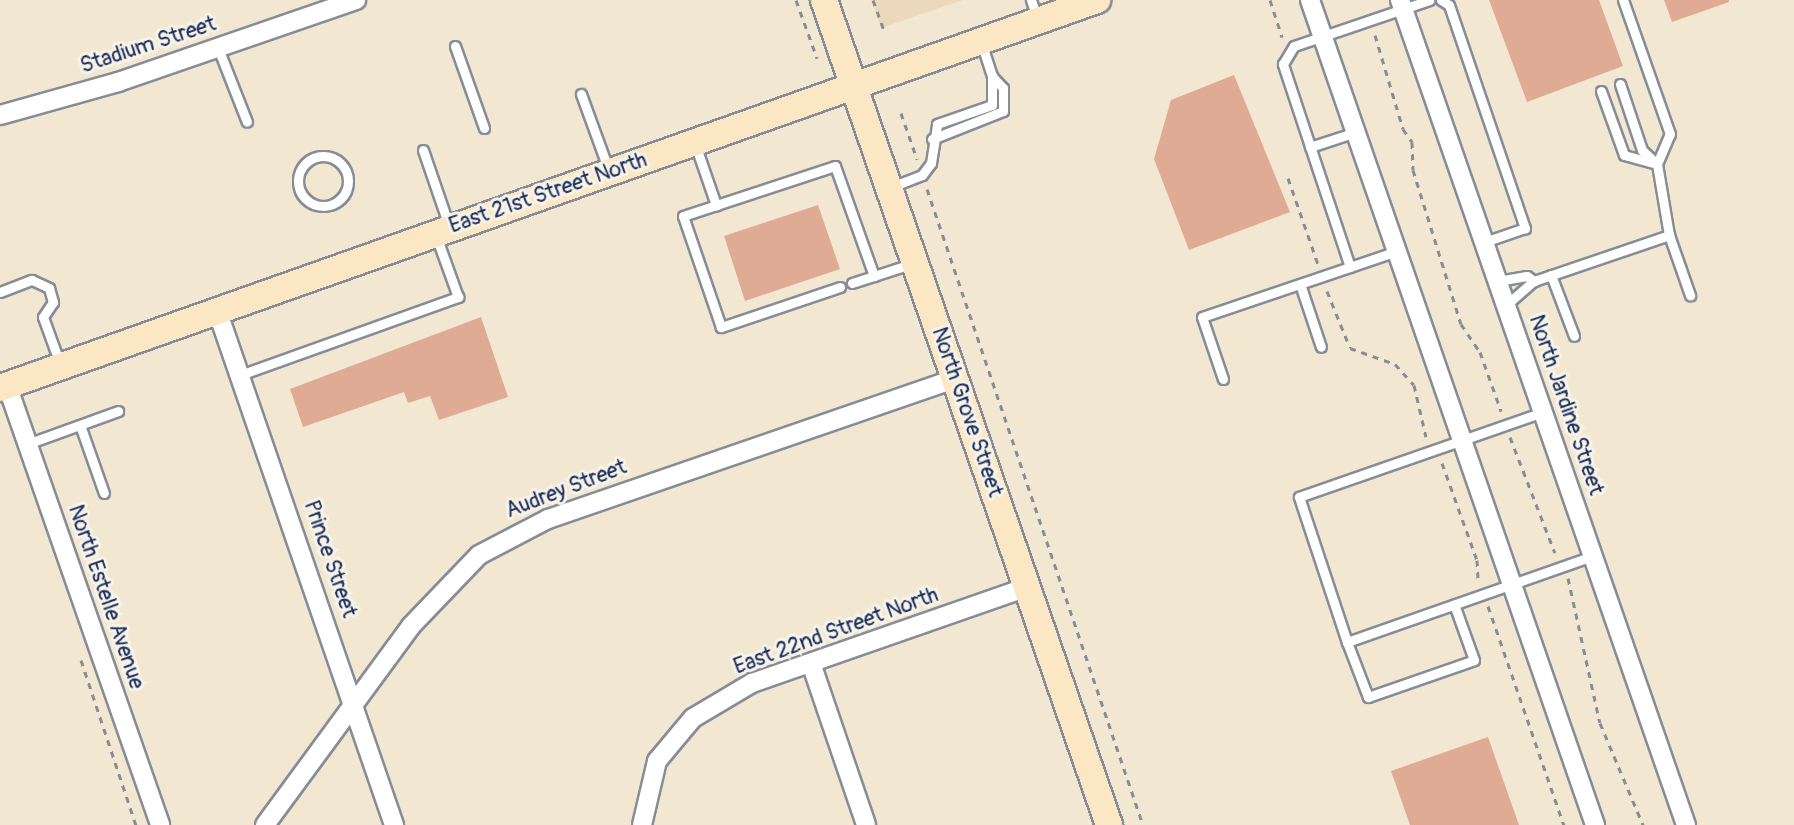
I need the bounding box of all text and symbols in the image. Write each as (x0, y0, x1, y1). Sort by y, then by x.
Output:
street label: Stadium Street (77, 11, 219, 79)
street label: East 21st Street North (446, 147, 650, 239)
street label: North Jardine Street (1523, 311, 1609, 499)
street label: North Grove Street (926, 324, 1008, 500)
street label: Audrey Street (502, 454, 630, 524)
street label: Prince Street (298, 497, 362, 621)
street label: North Estelle Avenue (62, 501, 150, 693)
street label: East 22nd Street North (730, 582, 942, 680)

